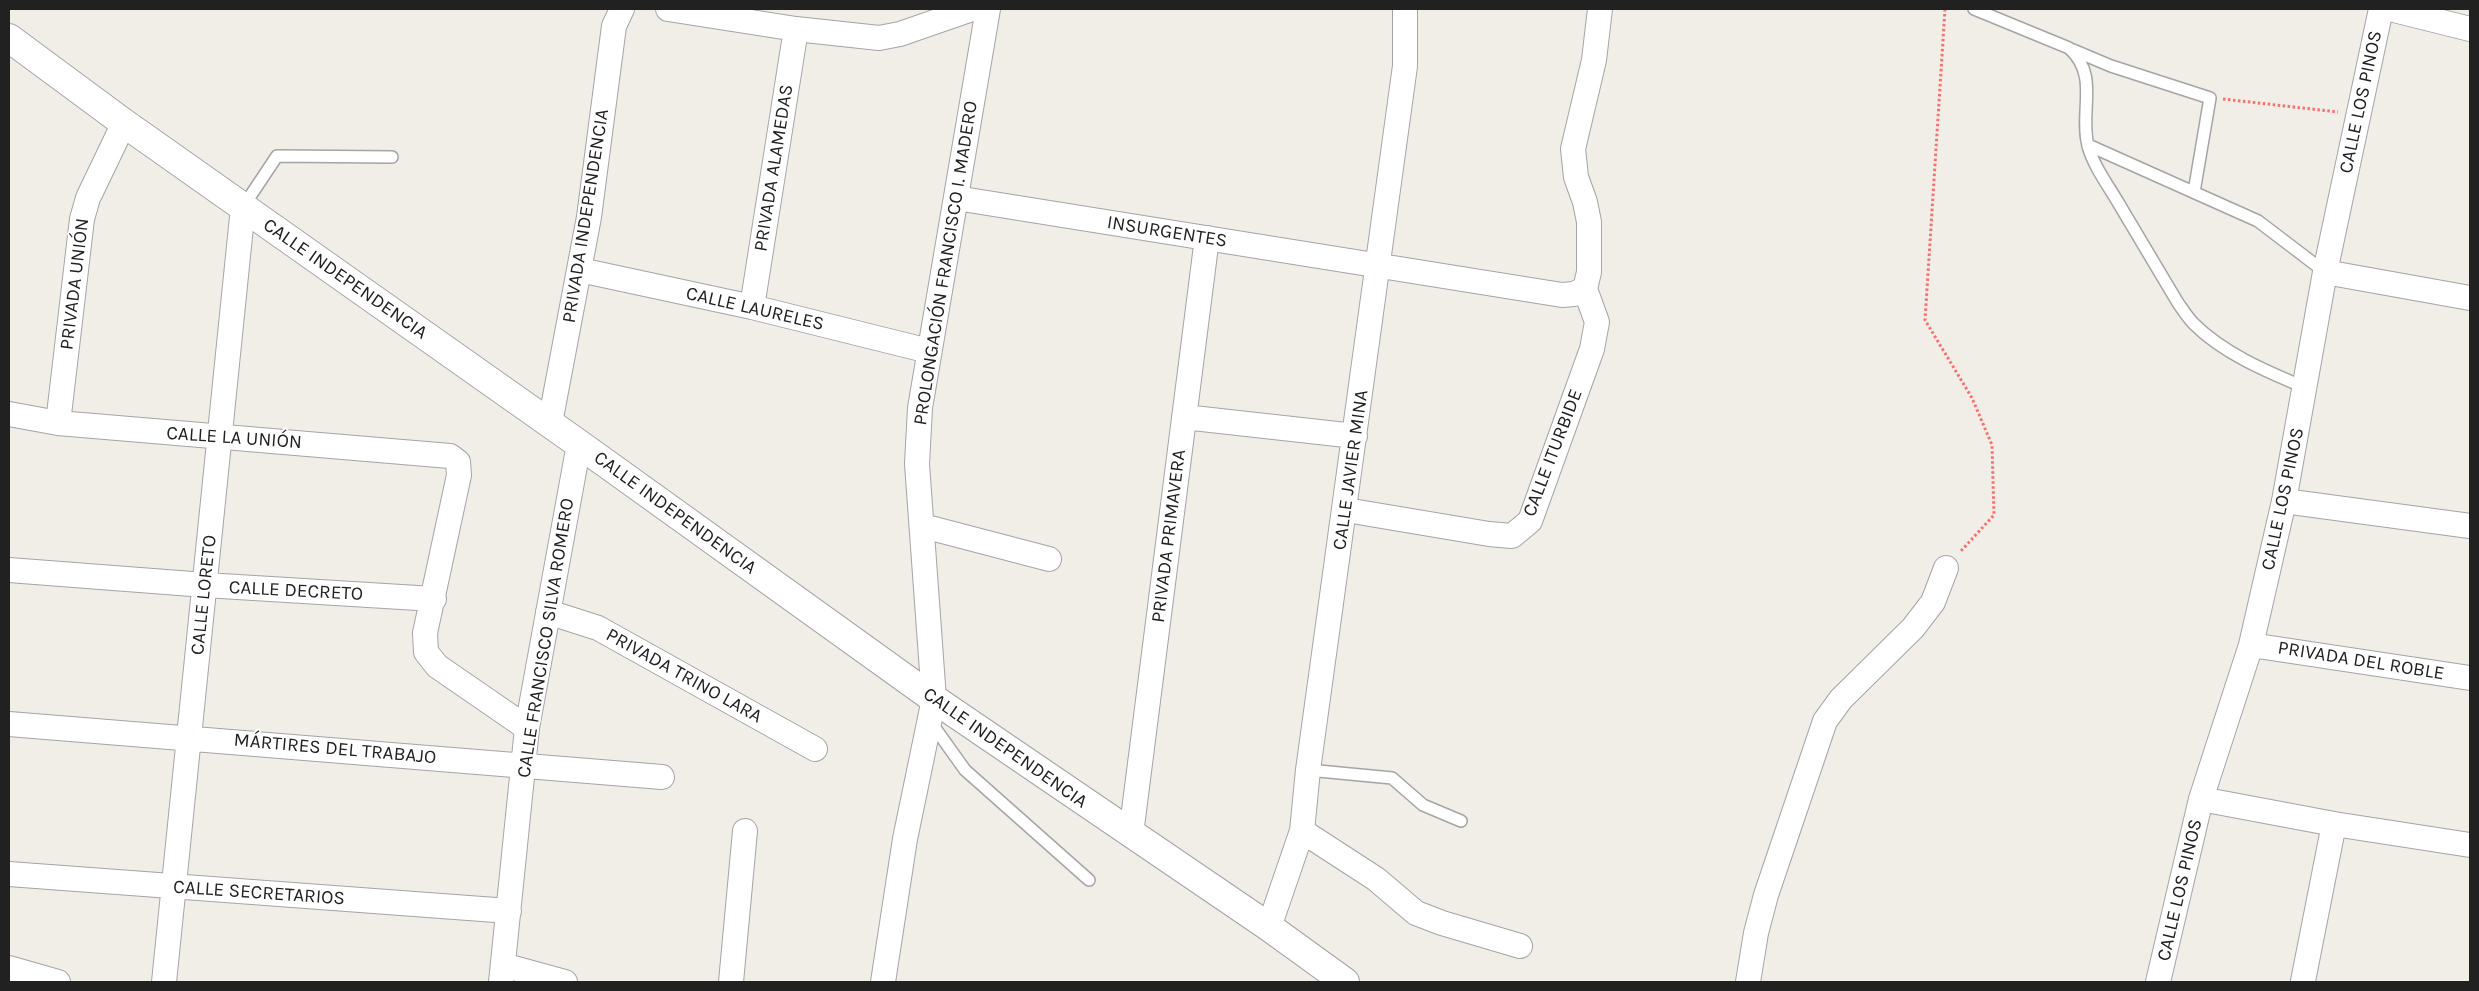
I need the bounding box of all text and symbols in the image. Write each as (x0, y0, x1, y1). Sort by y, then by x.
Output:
street label: CALLE LOS PINOS (2335, 29, 2387, 175)
street label: PRIVADA ALAMEDAS (750, 83, 798, 253)
street label: PROLONGACIÓN FRANCISCO I. MADERO (909, 99, 983, 427)
street label: PRIVADA INDEPENDENCIA (558, 107, 614, 325)
street label: INSURGENTES (1105, 211, 1229, 253)
street label: CALLE INDEPENDENCIA (258, 214, 432, 344)
street label: PRIVADA UNIÓN (56, 217, 94, 351)
street label: CALLE LAURELES (684, 282, 826, 336)
street label: CALLE ITURBIDE (1518, 386, 1588, 520)
street label: CALLE JAVIER MINA (1328, 388, 1374, 552)
street label: CALLE LA UNIÓN (165, 422, 303, 454)
street label: CALLE LOS PINOS (2257, 426, 2309, 572)
street label: CALLE INDEPENDENCIA (589, 446, 761, 580)
street label: PRIVADA PRIMAVERA (1147, 448, 1191, 624)
street label: CALLE FRANCISCO SILVA ROMERO (513, 497, 579, 779)
street label: CALLE LORETO (186, 534, 222, 656)
street label: CALLE DECRETO (228, 576, 364, 606)
street label: PRIVADA TRINO LARA (602, 624, 766, 728)
street label: PRIVADA DEL ROBLE (2276, 637, 2446, 685)
street label: CALLE INDEPENDENCIA (918, 683, 1092, 813)
street label: MÁRTIRES DEL TRABAJO (233, 729, 437, 769)
street label: CALLE LOS PINOS (2153, 817, 2207, 963)
street label: CALLE SECRETARIOS (172, 876, 346, 910)

